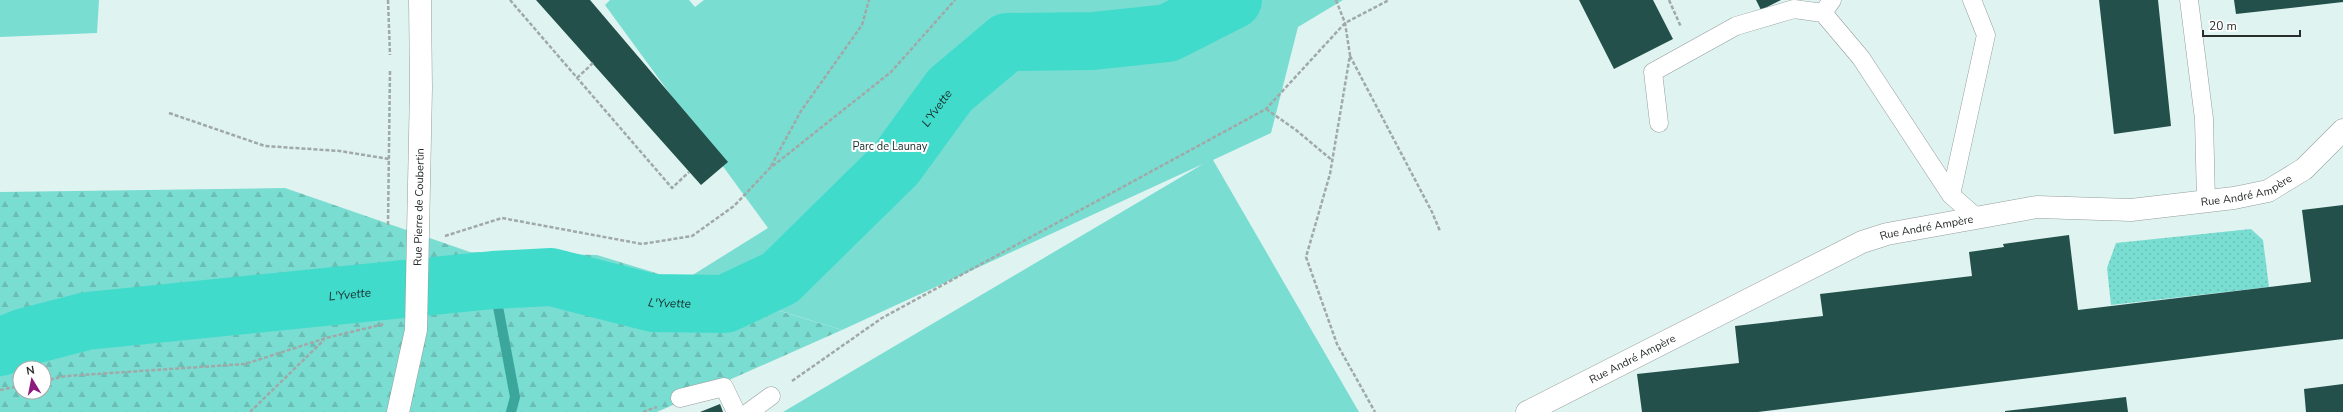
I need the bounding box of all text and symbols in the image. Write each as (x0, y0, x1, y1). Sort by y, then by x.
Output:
scale bar (2203, 12, 2300, 38)
text: 20 m (2209, 18, 2237, 34)
water label: L'Yvette (918, 86, 956, 130)
park label: Parc de Launay (852, 139, 928, 154)
street label: Rue Pierre de Coubertin (410, 148, 427, 266)
street label: Rue André Ampère (2200, 171, 2295, 209)
street label: Rue André Ampère (1878, 211, 1975, 243)
water label: L'Yvette (328, 284, 372, 305)
water label: L'Yvette (647, 294, 692, 312)
street label: Rue André Ampère (1586, 330, 1678, 387)
north arrow (12, 360, 52, 400)
text: N (25, 363, 36, 379)

